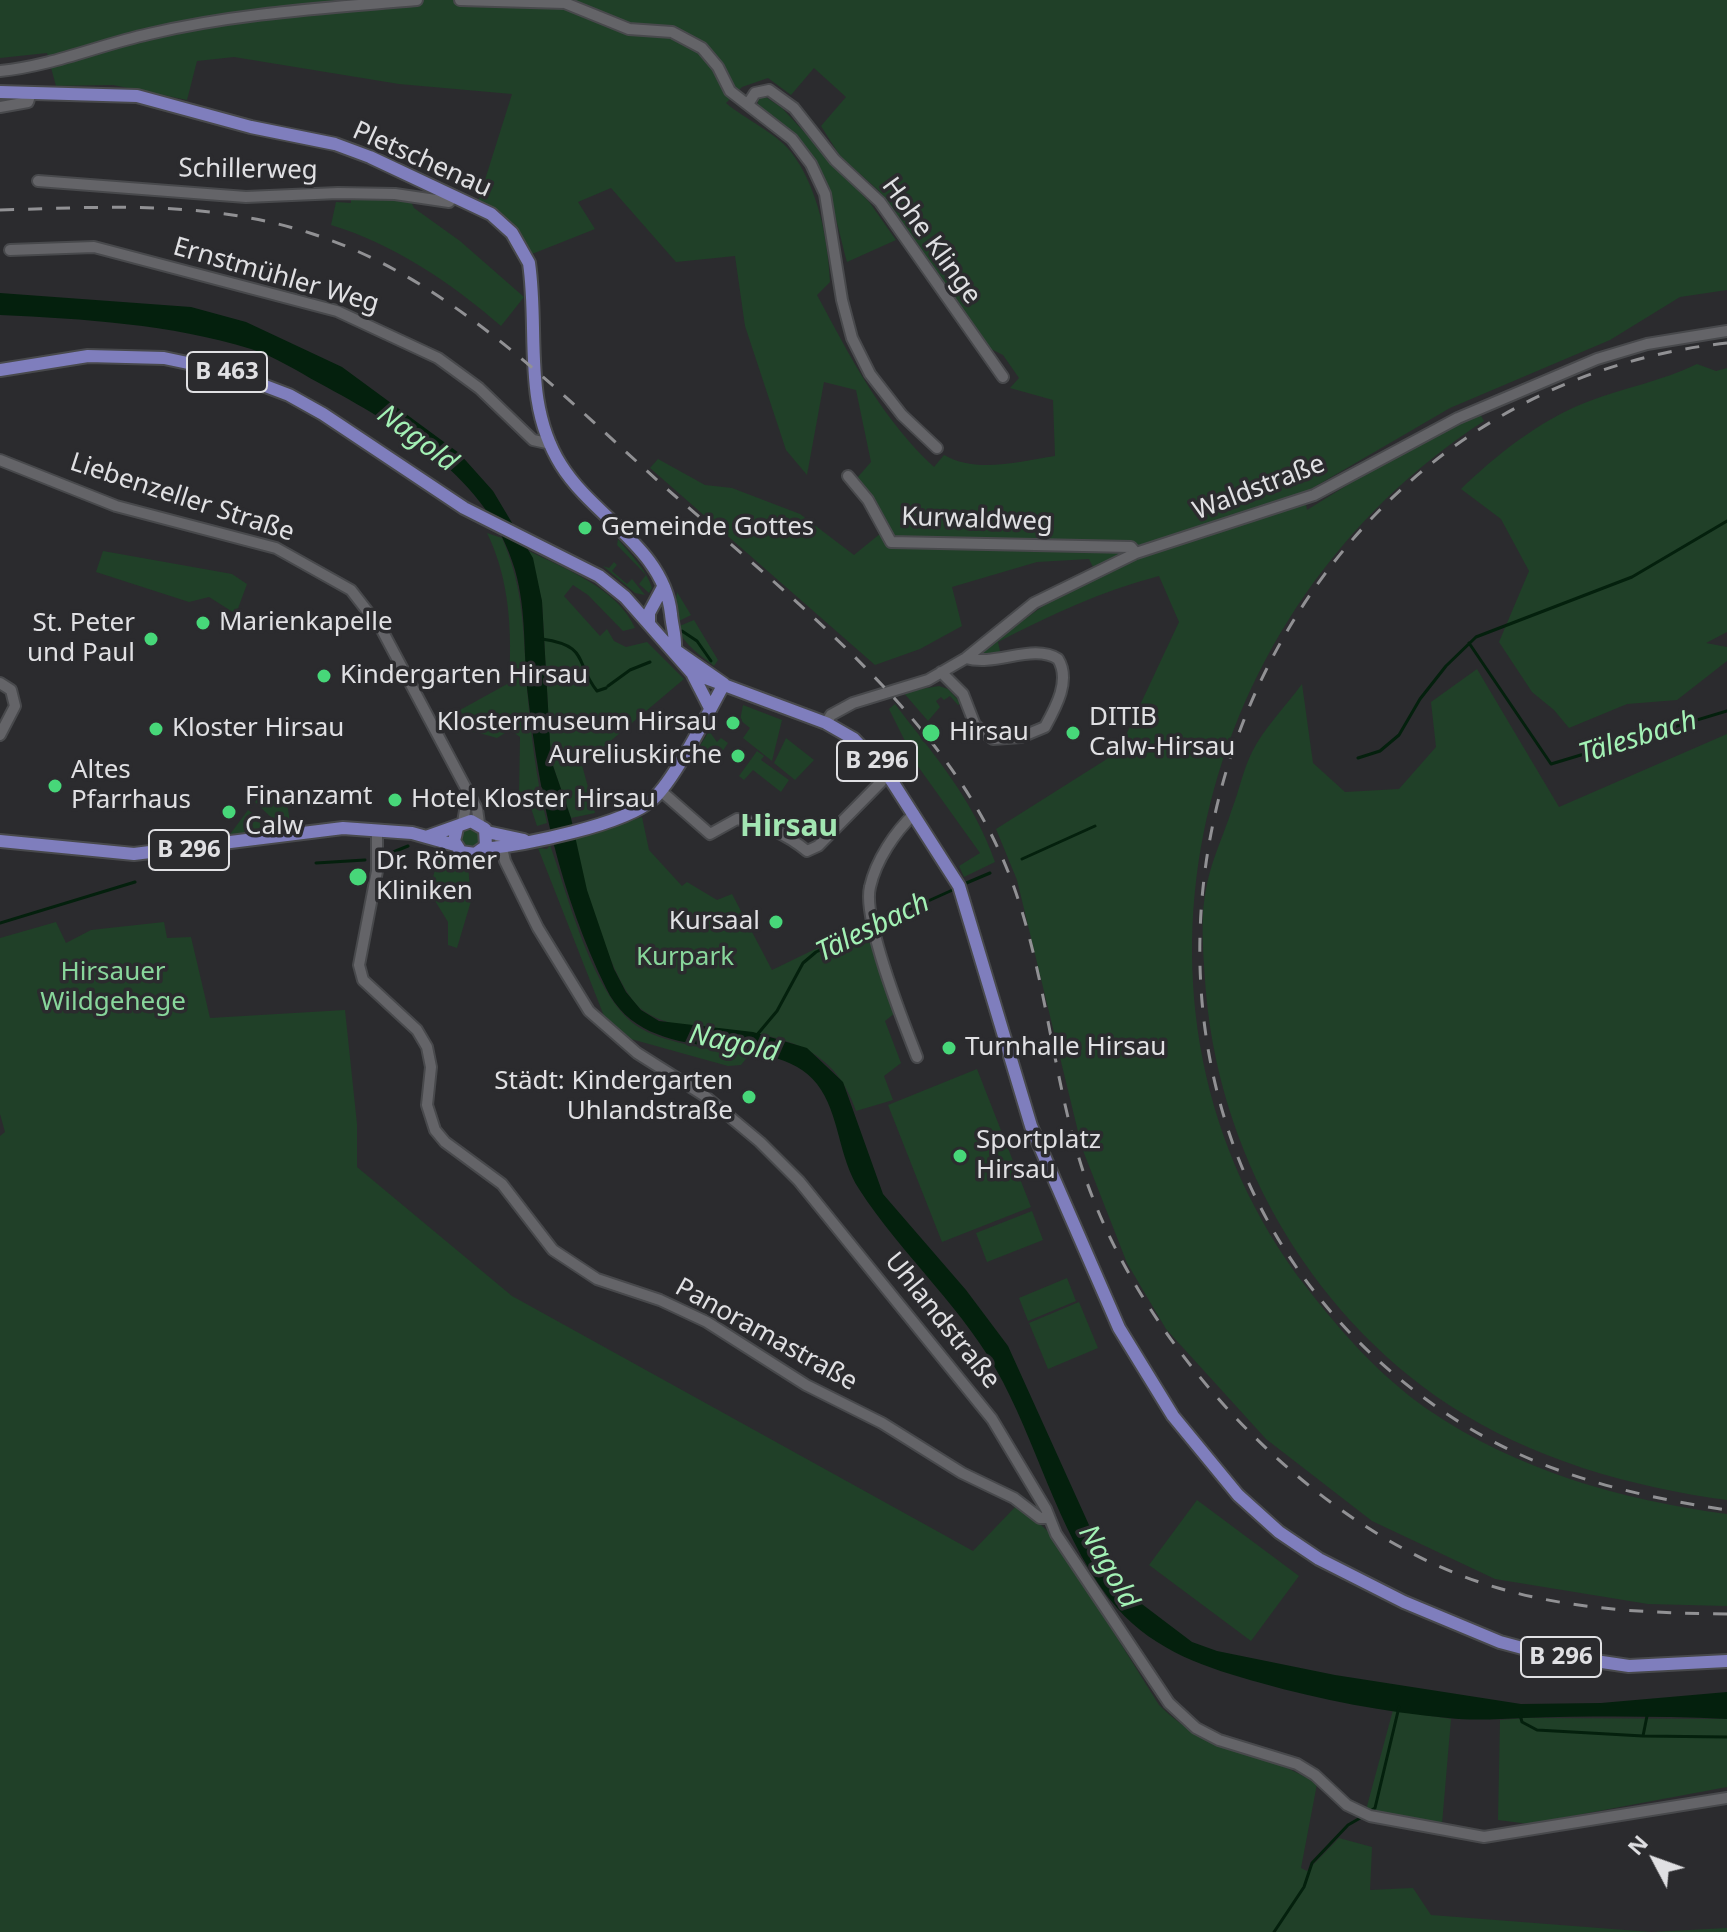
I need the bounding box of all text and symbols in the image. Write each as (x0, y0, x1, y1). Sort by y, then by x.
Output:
street label: Pletschenau (348, 115, 496, 205)
street label: Schillerweg (178, 153, 318, 187)
street label: Hohe Klinge (875, 172, 987, 310)
street label: Ernstmühler Weg (169, 232, 383, 320)
road number: B 463 (187, 352, 267, 392)
water label: Nagold (371, 398, 463, 480)
street label: Liebenzeller Straße (66, 447, 298, 549)
street label: Waldstraße (1189, 449, 1329, 527)
street label: Kurwaldweg (901, 502, 1053, 538)
place label: Gemeinde Gottes (601, 512, 814, 544)
marker: Gemeinde Gottes (576, 519, 594, 537)
place label: Marienkapelle (219, 607, 393, 639)
place label: St. Peter und Paul (27, 608, 135, 670)
marker: Marienkapelle (194, 614, 212, 632)
marker: St. Peter und Paul (142, 630, 160, 648)
place label: Kindergarten Hirsau (340, 660, 588, 692)
marker: Kindergarten Hirsau (315, 667, 333, 685)
place label: DITIB Calw-Hirsau (1089, 702, 1235, 764)
water label: Tälesbach (1575, 704, 1701, 772)
place label: Klostermuseum Hirsau (437, 707, 717, 739)
place label: Kloster Hirsau (172, 713, 344, 745)
marker: Klostermuseum Hirsau (724, 714, 742, 732)
place label: Hirsau (949, 717, 1029, 749)
marker: Kloster Hirsau (147, 720, 165, 738)
marker: Hirsau (920, 722, 942, 744)
marker: DITIB Calw-Hirsau (1064, 724, 1082, 742)
place label: Aureliuskirche (548, 740, 722, 772)
road number: B 296 (837, 741, 917, 781)
marker: Aureliuskirche (729, 747, 747, 765)
place label: Altes Pfarrhaus (71, 755, 191, 816)
marker: Altes Pfarrhaus (46, 777, 64, 795)
place label: Finanzamt Calw (245, 781, 372, 842)
place label: Hotel Kloster Hirsau (411, 784, 656, 816)
marker: Hotel Kloster Hirsau (386, 791, 404, 809)
marker: Finanzamt Calw (220, 803, 238, 821)
district label: Hirsau (740, 809, 838, 845)
road number: B 296 (149, 830, 229, 870)
place label: Dr. Römer Kliniken (376, 846, 497, 908)
marker: Dr. Römer Kliniken (347, 866, 369, 888)
water label: Tälesbach (811, 886, 935, 970)
place label: Kursaal (669, 906, 760, 938)
marker: Kursaal (767, 913, 785, 931)
park label: Kurpark (636, 942, 734, 974)
park label: Hirsauer Wildgehege (40, 957, 186, 1018)
water label: Nagold (686, 1018, 782, 1070)
place label: Turnhalle Hirsau (965, 1032, 1166, 1064)
marker: Turnhalle Hirsau (940, 1039, 958, 1057)
place label: Städt: Kindergarten Uhlandstraße (494, 1066, 733, 1128)
marker: Städt: Kindergarten Uhlandstraße (740, 1088, 758, 1106)
place label: Sportplatz Hirsau (976, 1125, 1101, 1186)
marker: Sportplatz Hirsau (951, 1147, 969, 1165)
street label: Uhlandstraße (878, 1247, 1006, 1395)
street label: Panoramastraße (669, 1272, 863, 1398)
water label: Nagold (1071, 1519, 1145, 1615)
road number: B 296 (1521, 1637, 1601, 1677)
north arrow (1615, 1820, 1695, 1900)
text: N (1620, 1828, 1654, 1861)

